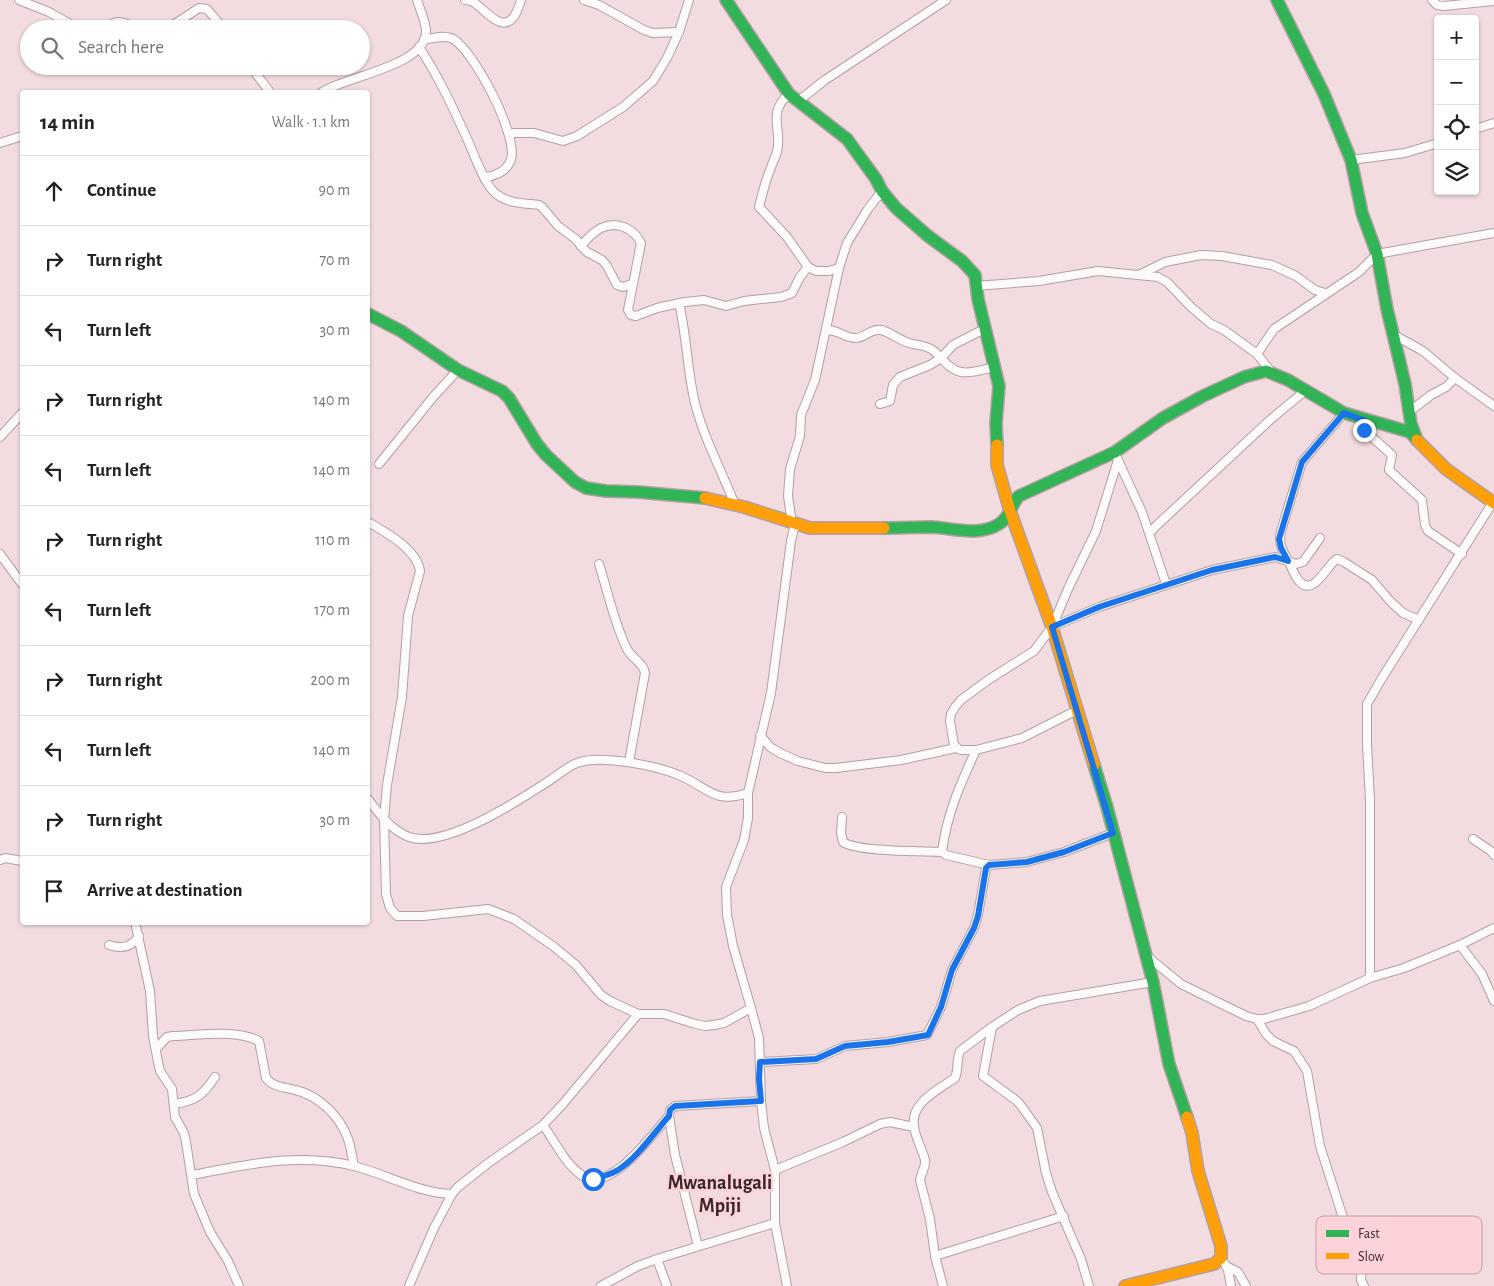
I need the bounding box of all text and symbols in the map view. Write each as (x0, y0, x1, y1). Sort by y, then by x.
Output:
map controls (1434, 15, 1479, 195)
button: + (1434, 15, 1479, 60)
search box (20, 20, 370, 75)
icon: search (38, 34, 66, 62)
text: Search here (78, 38, 164, 57)
button: − (1434, 60, 1479, 105)
button: locate (1434, 105, 1479, 150)
text: 14 min (40, 112, 95, 133)
text: Walk · 1.1 km (272, 114, 350, 130)
button: layers (1434, 150, 1479, 195)
icon: ahead (40, 177, 68, 205)
text: Continue (87, 181, 156, 200)
text: 90 m (319, 182, 350, 198)
icon: right (40, 247, 68, 275)
text: Turn right (87, 251, 162, 270)
text: 70 m (319, 252, 350, 268)
icon: left (40, 317, 68, 345)
text: Turn left (87, 321, 151, 340)
text: 30 m (320, 322, 350, 338)
icon: right (40, 387, 68, 415)
text: Turn right (87, 391, 162, 410)
text: 140 m (313, 392, 350, 408)
route end (1353, 419, 1376, 442)
icon: left (40, 457, 68, 485)
text: Turn left (87, 461, 151, 480)
text: 140 m (313, 462, 350, 478)
icon: right (40, 527, 68, 555)
text: Turn right (87, 531, 162, 550)
text: 110 m (315, 532, 350, 548)
icon: left (40, 597, 68, 625)
text: Turn left (87, 601, 151, 620)
text: 170 m (314, 602, 350, 618)
icon: right (40, 667, 68, 695)
text: Turn right (87, 671, 162, 690)
text: 200 m (310, 672, 350, 688)
icon: left (40, 737, 68, 765)
text: Turn left (87, 741, 151, 760)
text: 140 m (313, 742, 350, 758)
icon: right (40, 807, 68, 835)
text: Turn right (87, 811, 162, 830)
text: 30 m (320, 812, 350, 828)
icon: arrive (40, 877, 68, 905)
text: Arrive at destination (87, 881, 243, 900)
route start (582, 1168, 605, 1191)
district label: Mwanalugali Mpiji (668, 1173, 772, 1216)
legend (1316, 1216, 1482, 1274)
text: Fast (1358, 1227, 1380, 1241)
text: Slow (1358, 1250, 1385, 1264)

